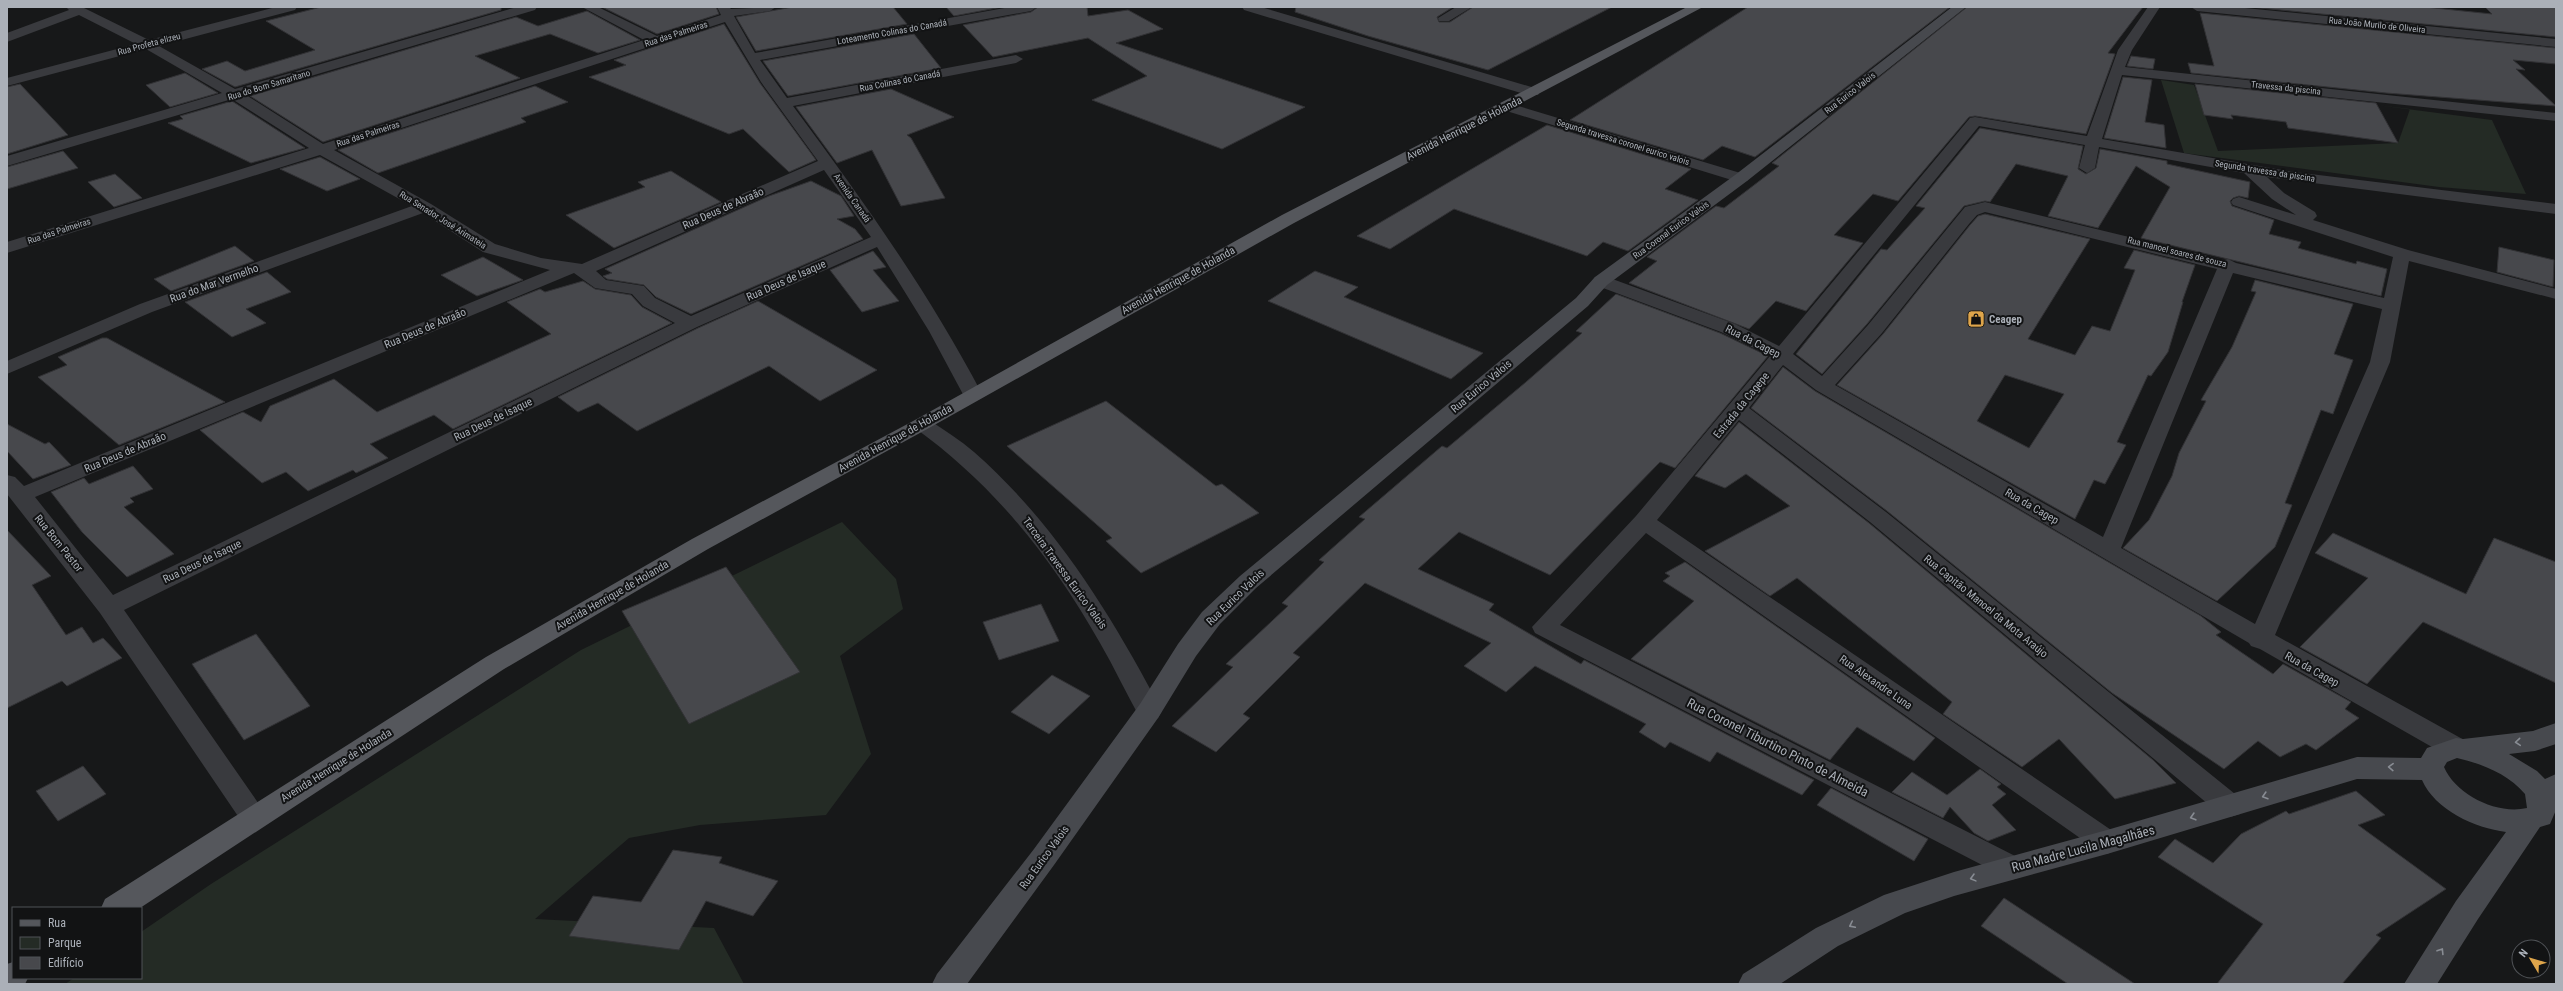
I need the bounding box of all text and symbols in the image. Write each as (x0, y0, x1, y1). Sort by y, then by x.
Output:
street label: Rua João Murilo de Oliveira (2328, 15, 2426, 35)
street label: Loteamento Colinas do Canadá (836, 17, 948, 47)
street label: Rua das Palmeiras (643, 19, 709, 49)
street label: Rua Profeta elizeu (117, 31, 181, 57)
street label: Rua do Bom Samaritano (227, 68, 312, 102)
street label: Rua Colinas do Canadá (859, 68, 941, 94)
street label: Rua Eurico Valois (1823, 70, 1877, 116)
street label: Travessa da piscina (2251, 79, 2321, 97)
street label: Avenida Henrique de Holanda (1404, 94, 1524, 163)
street label: Segunda travessa coronel eurico valois (1555, 117, 1691, 167)
street label: Rua das Palmeiras (335, 119, 401, 149)
street label: Segunda travessa da piscina (2214, 158, 2316, 184)
street label: Avenida Canadá (832, 172, 872, 224)
street label: Rua Deus de Abraão (681, 185, 766, 232)
street label: Rua Senador José Arimateia (398, 189, 488, 251)
street label: Rua Coronal Eurico Valois (1631, 199, 1711, 261)
street label: Rua das Palmeiras (26, 216, 92, 246)
street label: Rua manoel soares de souza (2126, 235, 2228, 269)
street label: Avenida Henrique de Holanda (1119, 244, 1237, 317)
street label: Rua Deus de Isaque (745, 257, 828, 304)
street label: Rua do Mar Vermelho (168, 261, 261, 306)
street label: Rua Deus de Abraão (382, 305, 468, 352)
shop icon: Ceagep (1966, 309, 1986, 329)
place label: Ceagep (1989, 313, 2023, 326)
street label: Rua da Cagep (1723, 322, 1782, 361)
street label: Rua Eurico Valois (1448, 357, 1514, 416)
street label: Estrada da Cagepe (1711, 370, 1772, 441)
street label: Rua Deus de Isaque (452, 395, 534, 444)
street label: Avenida Henrique de Holanda (836, 402, 954, 475)
street label: Rua Deus de Abraão (82, 429, 168, 476)
street label: Rua da Cagep (2003, 486, 2061, 527)
street label: Rua Bom Pastor (32, 512, 86, 575)
street label: Terceira Travessa Eurico Valois (1020, 515, 1109, 632)
street label: Rua Deus de Isaque (161, 537, 243, 586)
street label: Rua Capitão Manoel da Mota Araújo (1921, 552, 2051, 661)
street label: Avenida Henrique de Holanda (554, 558, 671, 633)
street label: Rua Eurico Valois (1204, 566, 1267, 628)
street label: Rua da Cagep (2282, 649, 2341, 690)
street label: Rua Alexandre Luna (1837, 653, 1915, 712)
street label: Rua Coronel Tiburtino Pinto de Almeida (1685, 695, 1871, 800)
street label: Avenida Henrique de Holanda (279, 726, 394, 805)
one-way arrow (2515, 738, 2521, 747)
one-way arrow (2388, 763, 2394, 772)
one-way arrow (2262, 791, 2269, 800)
one-way arrow (2189, 812, 2196, 821)
street label: Rua Madre Lucila Magalhães (2010, 822, 2156, 875)
street label: Rua Eurico Valois (1017, 823, 1072, 892)
one-way arrow (1970, 873, 1977, 882)
legend (12, 907, 142, 979)
text: Rua (48, 916, 66, 930)
one-way arrow (1849, 920, 1856, 928)
text: Parque (48, 936, 82, 950)
north arrow (2511, 939, 2551, 979)
text: N (2516, 946, 2531, 960)
one-way arrow (2436, 948, 2443, 955)
text: Edifício (48, 956, 84, 970)

